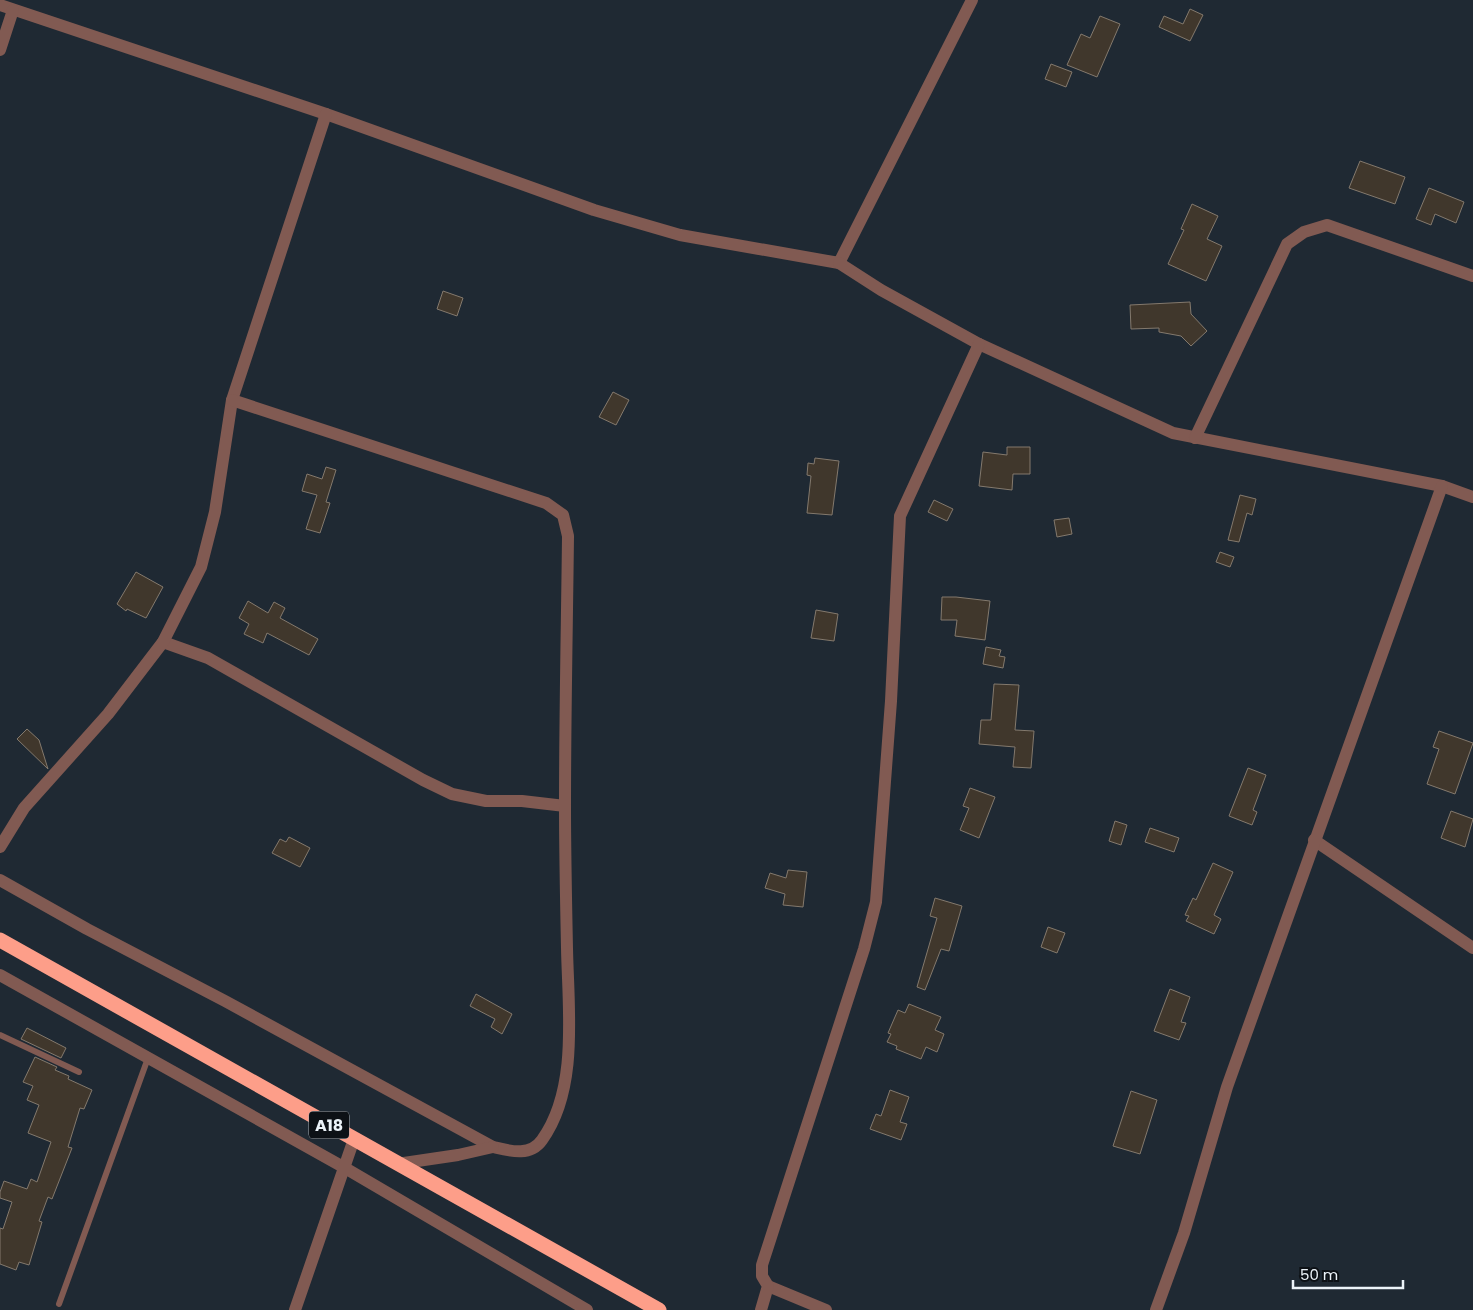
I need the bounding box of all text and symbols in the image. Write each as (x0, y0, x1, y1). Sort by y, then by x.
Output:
road number: A18 (309, 1112, 349, 1138)
scale bar (1293, 1258, 1403, 1290)
text: 50 m (1300, 1264, 1338, 1285)

